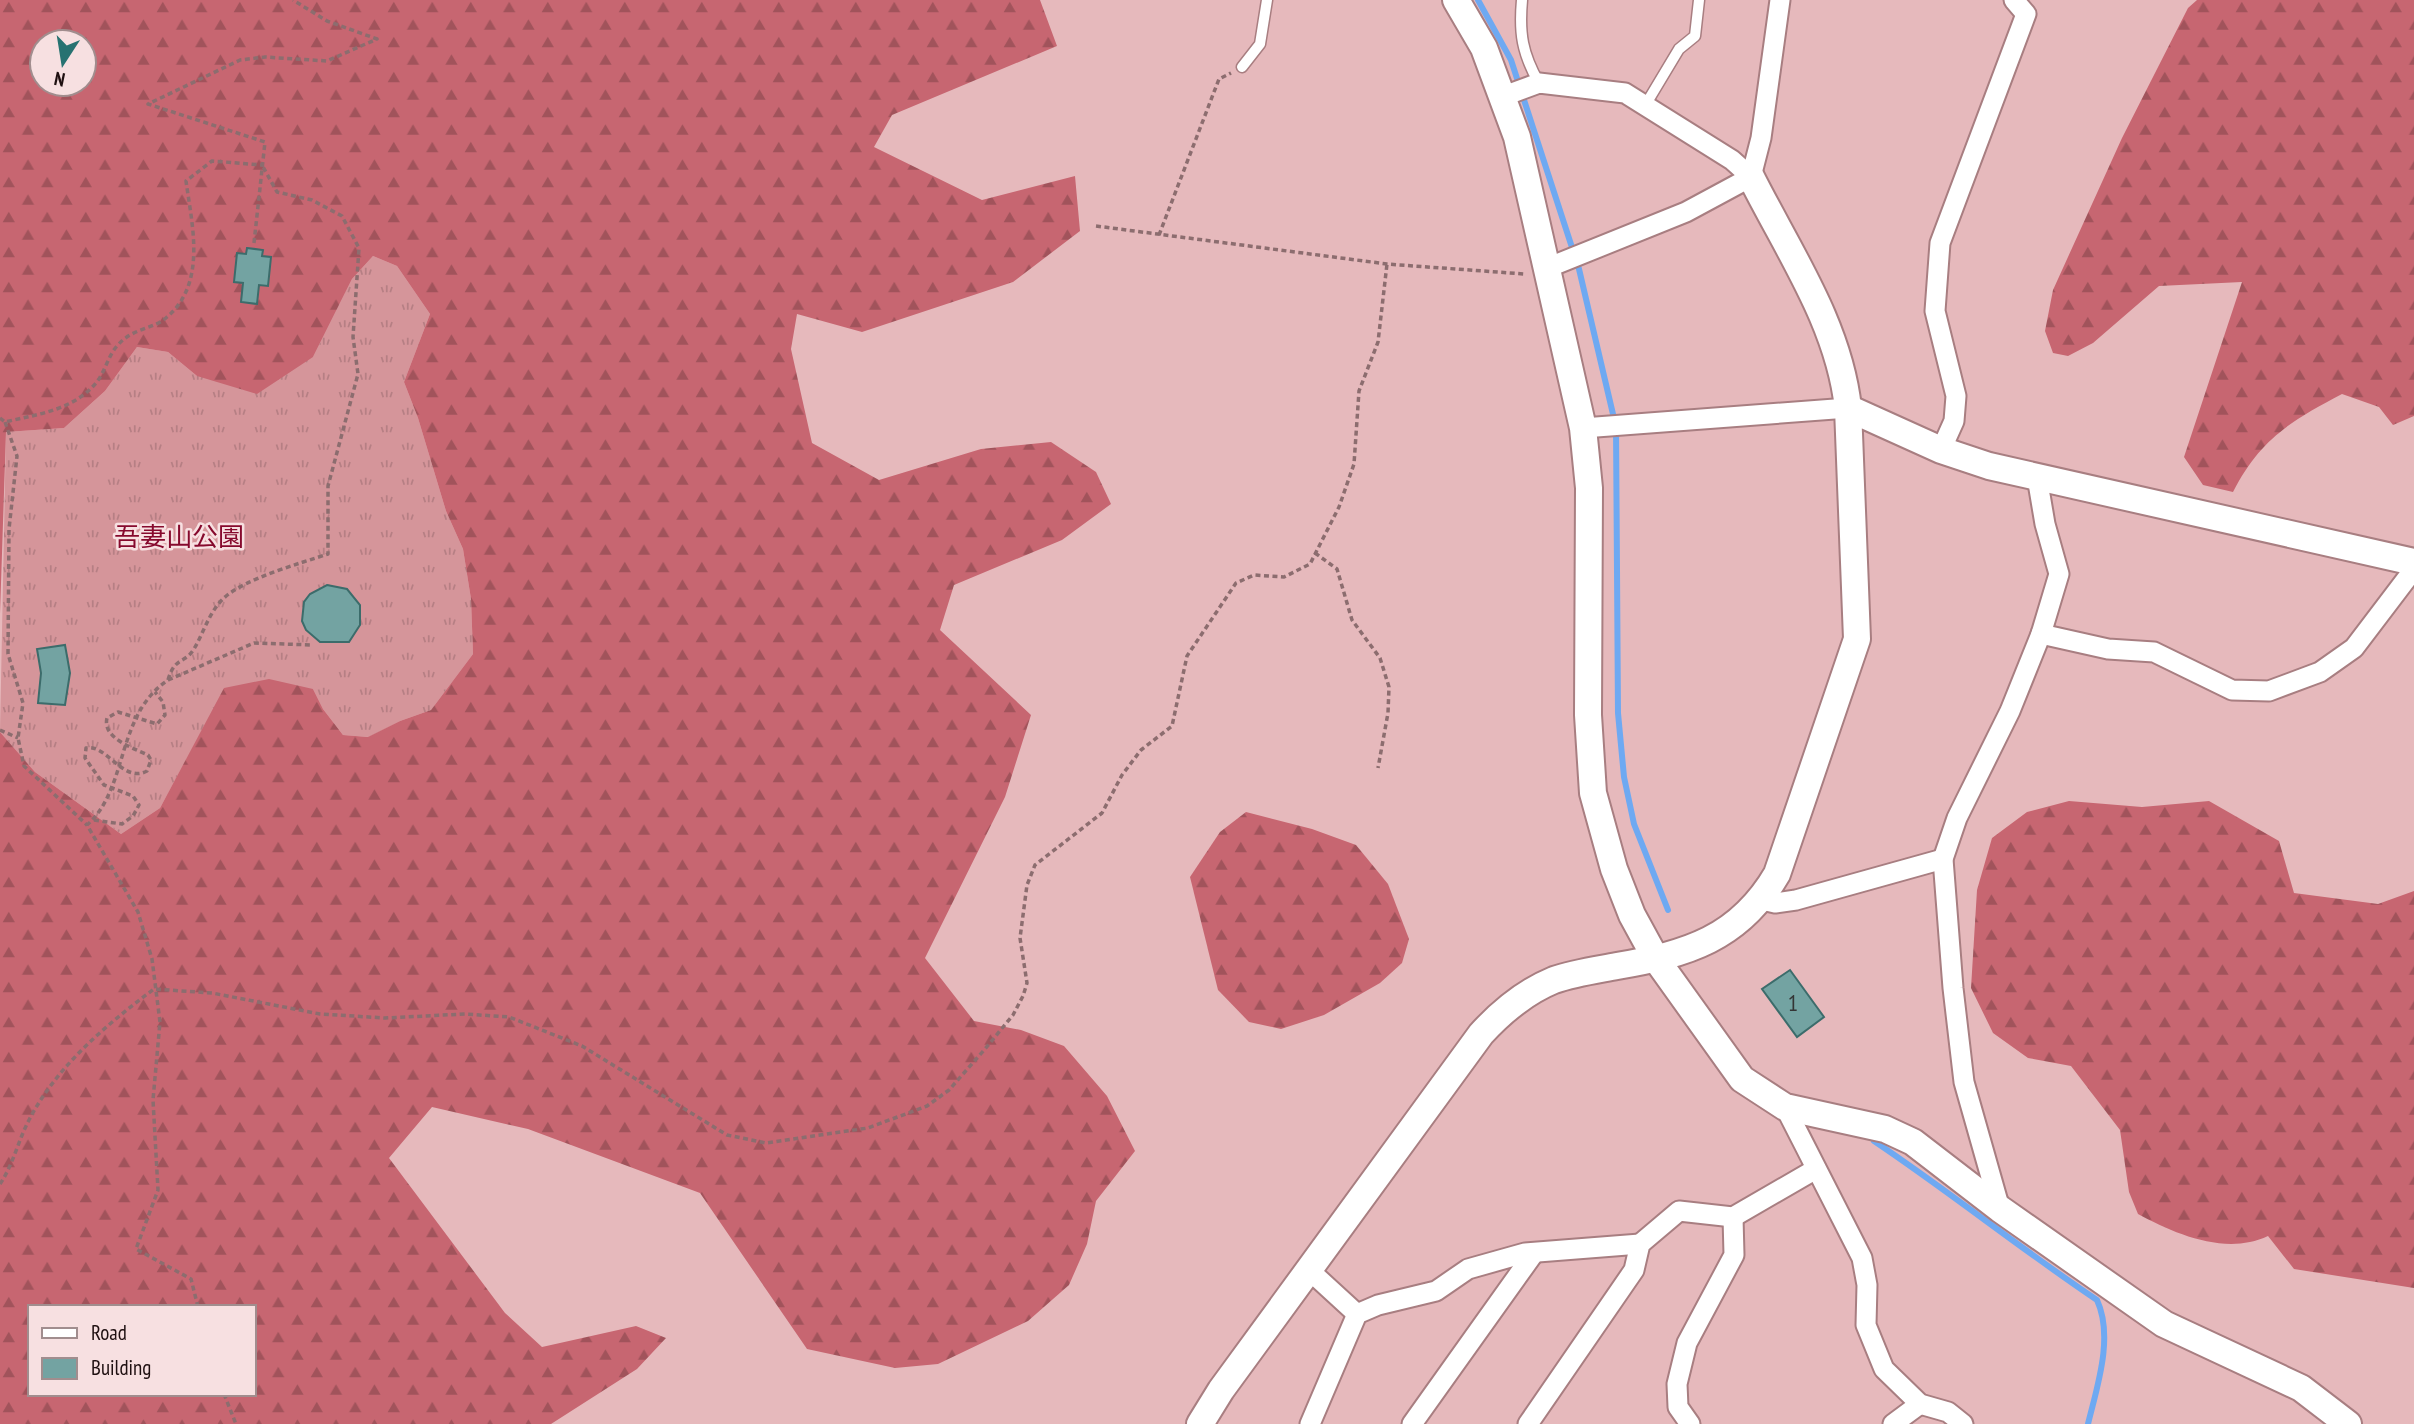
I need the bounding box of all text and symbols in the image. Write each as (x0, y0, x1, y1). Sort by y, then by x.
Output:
north arrow (28, 28, 98, 98)
text: N (52, 67, 67, 92)
park label: 吾妻山公園 (114, 520, 244, 553)
house number: 1 (1788, 988, 1798, 1017)
legend (28, 1305, 256, 1396)
text: Road (91, 1319, 127, 1346)
text: Building (91, 1354, 151, 1381)

